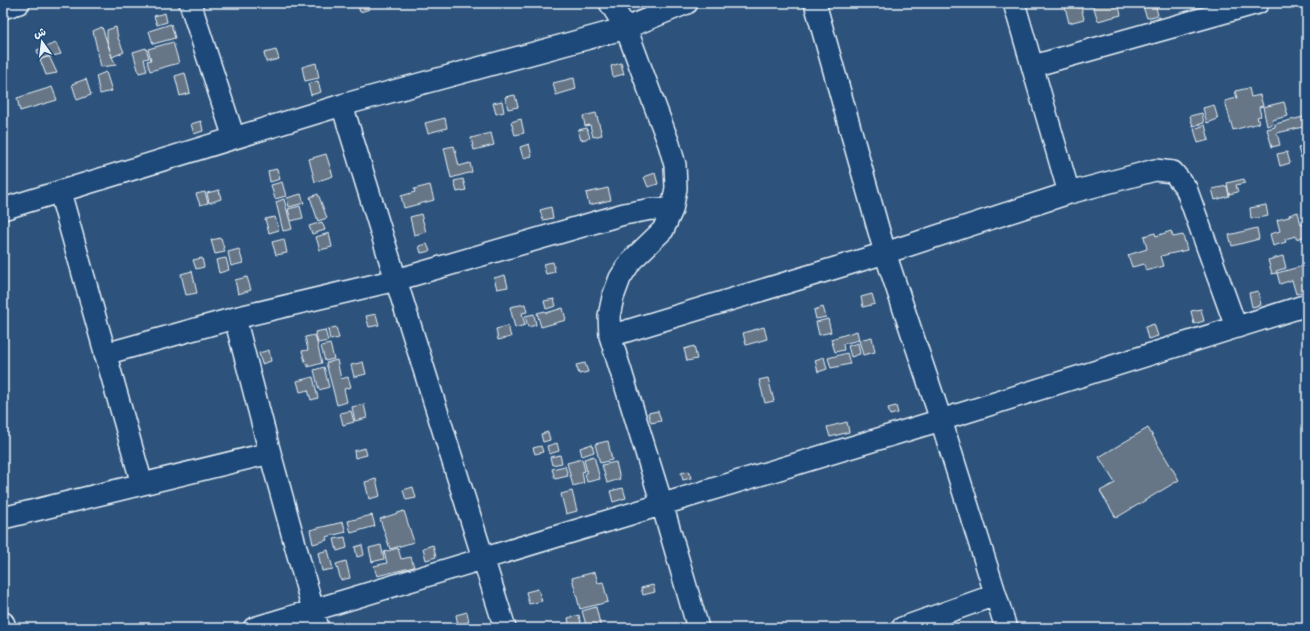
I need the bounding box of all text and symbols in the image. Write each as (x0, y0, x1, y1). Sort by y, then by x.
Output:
north arrow (22, 22, 62, 62)
text: ش (32, 22, 48, 43)

